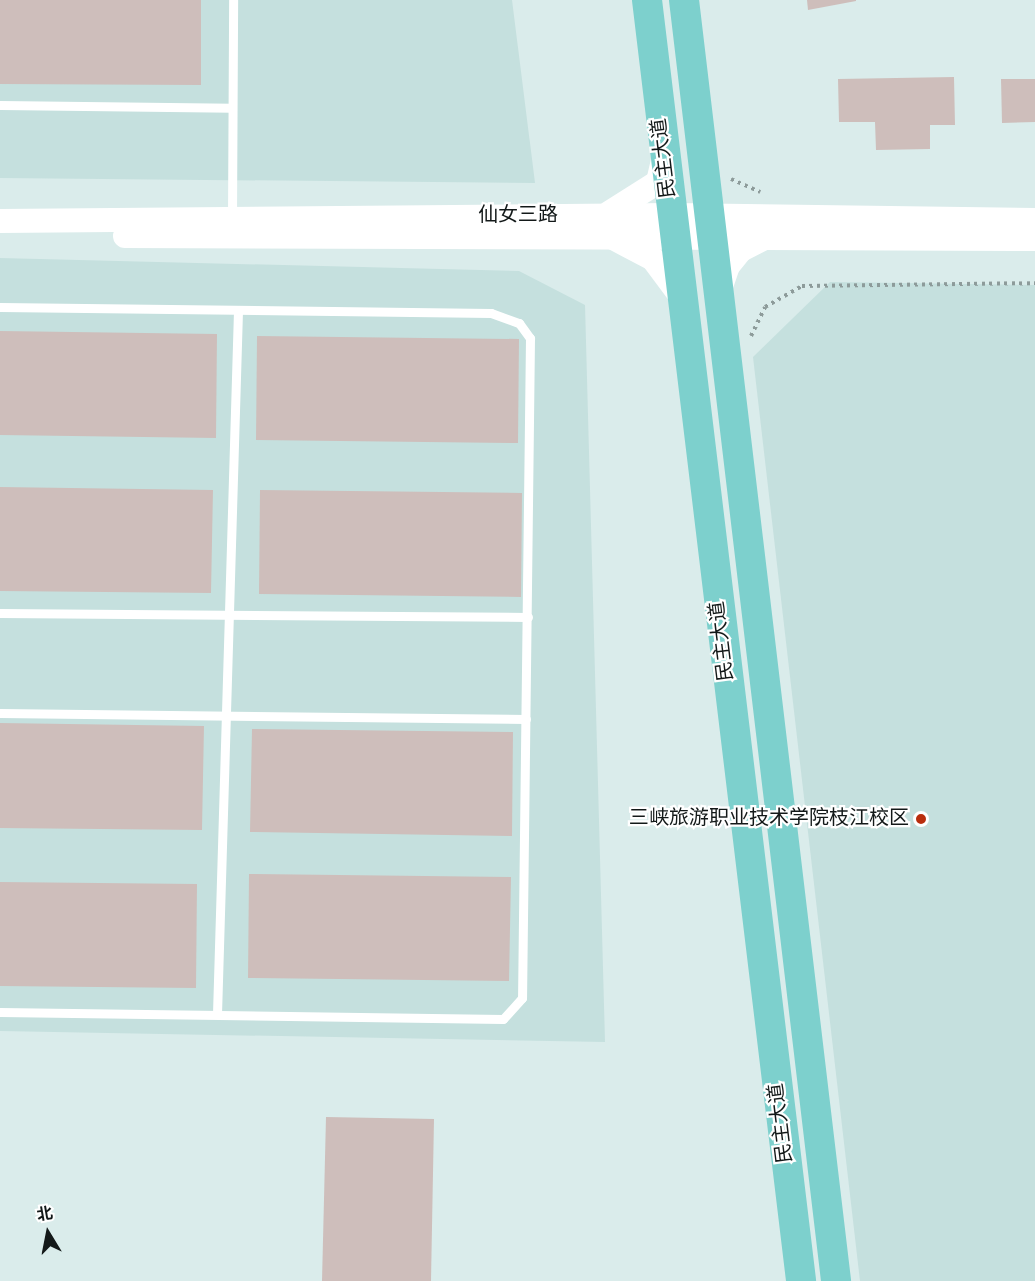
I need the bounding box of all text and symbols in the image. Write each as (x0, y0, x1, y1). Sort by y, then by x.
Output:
street label: 民主大道 (648, 117, 682, 199)
street label: 仙女三路 (478, 204, 558, 228)
street label: 民主大道 (706, 600, 740, 682)
place label: 三峡旅游职业技术学院枝江校区 (629, 807, 909, 831)
marker: 三峡旅游职业技术学院枝江校区 (914, 812, 928, 826)
street label: 民主大道 (765, 1082, 799, 1164)
north arrow (18, 1203, 78, 1263)
text: 北 (35, 1204, 54, 1227)

